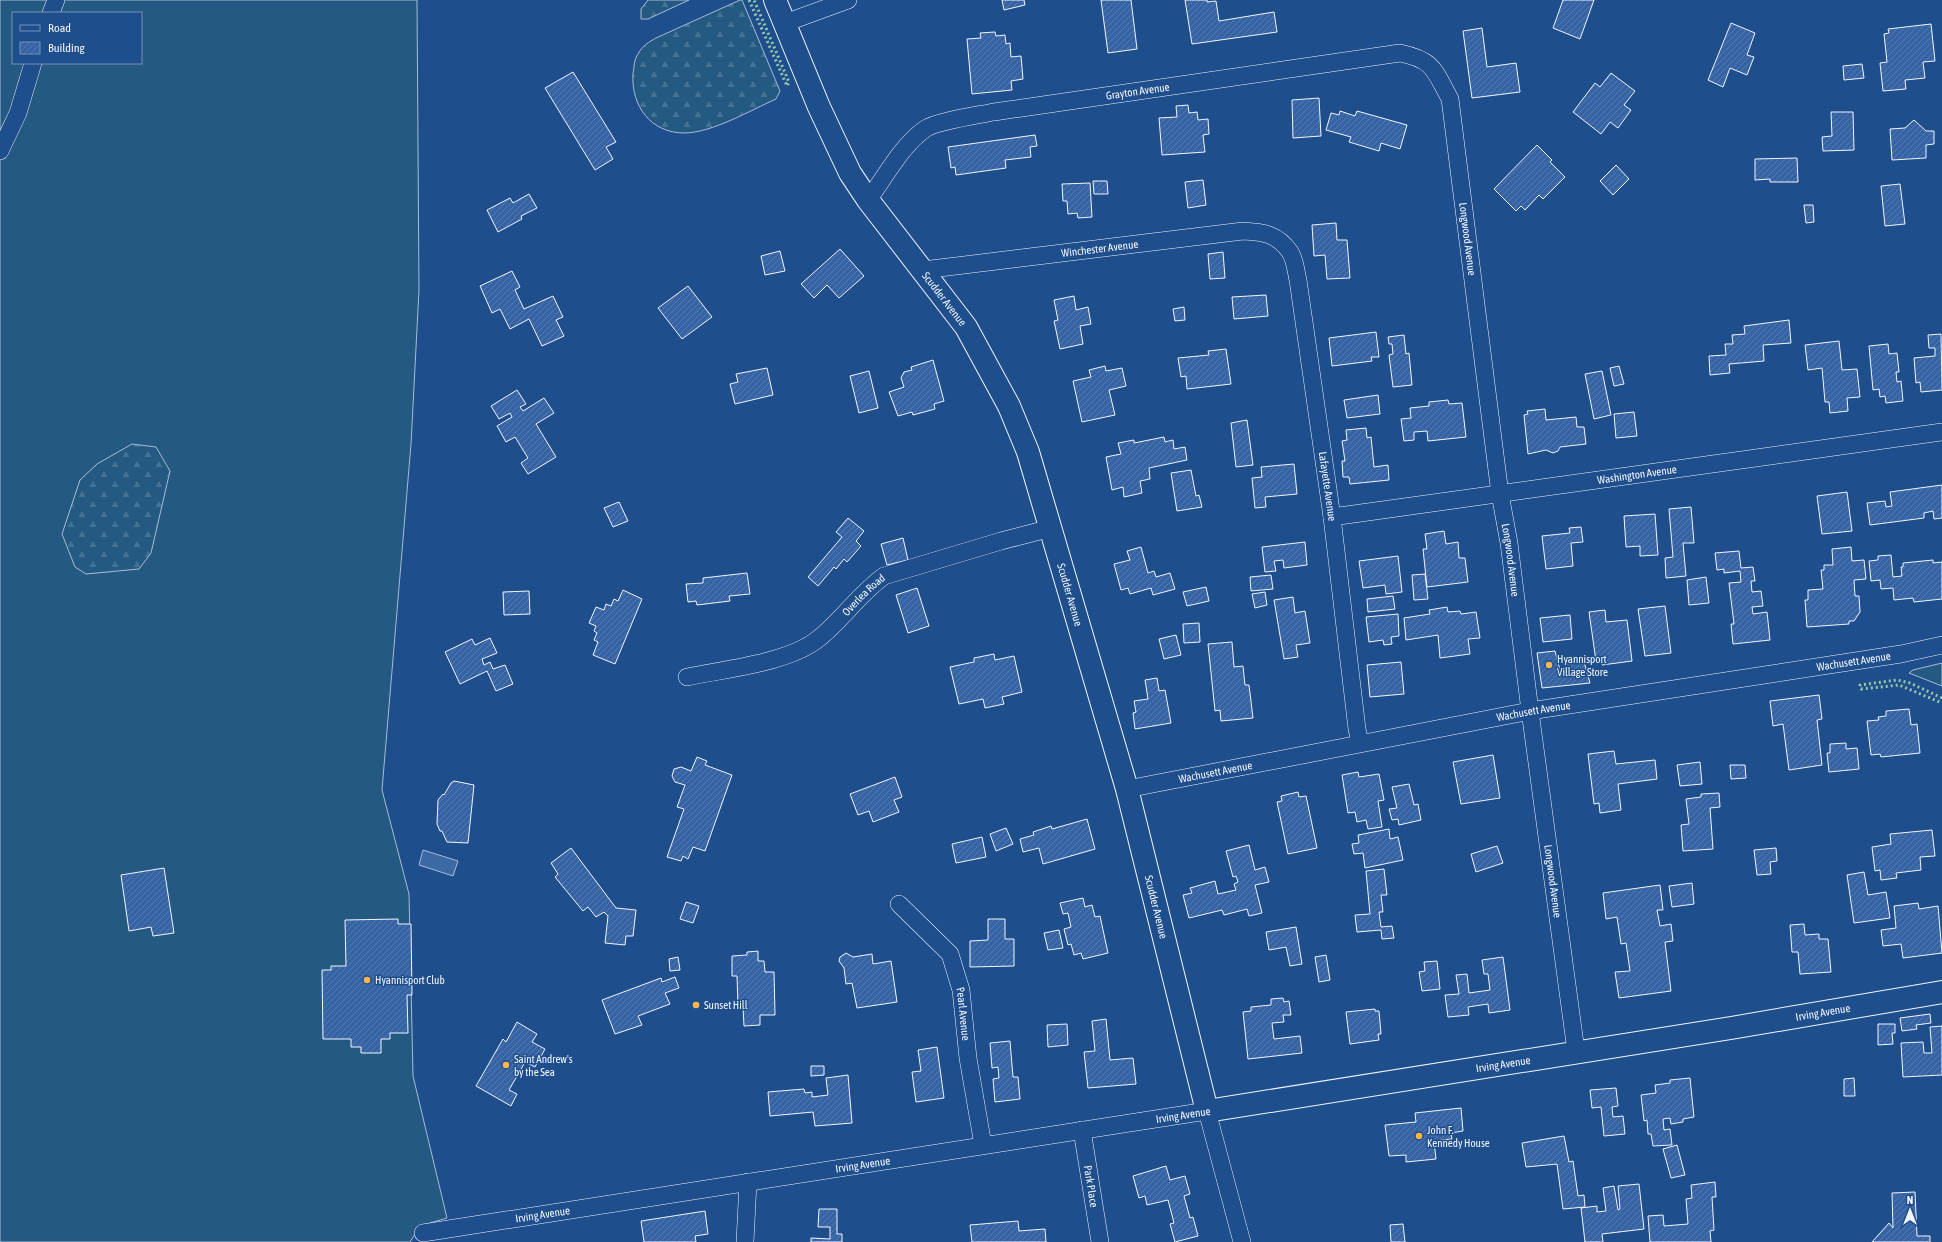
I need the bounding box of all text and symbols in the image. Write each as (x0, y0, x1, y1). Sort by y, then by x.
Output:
legend (12, 12, 142, 64)
text: Road (48, 21, 71, 35)
text: Building (48, 41, 86, 55)
street label: Grayton Avenue (1105, 81, 1170, 102)
street label: Longwood Avenue (1457, 202, 1478, 276)
street label: Winchester Avenue (1061, 238, 1139, 259)
street label: Scudder Avenue (920, 270, 969, 328)
street label: Lafayette Avenue (1317, 451, 1338, 522)
street label: Washington Avenue (1596, 463, 1678, 486)
street label: Longwood Avenue (1500, 523, 1522, 597)
street label: Scudder Avenue (1055, 562, 1085, 628)
street label: Overlea Road (840, 572, 887, 618)
street label: Wachusett Avenue (1816, 650, 1892, 673)
place label: Hyannisport Village Store (1557, 653, 1608, 678)
marker: Hyannisport Village Store (1544, 660, 1554, 670)
street label: Wachusett Avenue (1496, 699, 1571, 723)
street label: Wachusett Avenue (1178, 759, 1253, 785)
street label: Longwood Avenue (1542, 844, 1564, 918)
street label: Scudder Avenue (1143, 874, 1170, 940)
place label: Hyannisport Club (375, 974, 445, 986)
marker: Hyannisport Club (362, 975, 372, 985)
street label: Pearl Avenue (954, 986, 972, 1041)
place label: Sunset Hill (704, 999, 748, 1011)
marker: Sunset Hill (691, 1000, 701, 1010)
street label: Irving Avenue (1795, 1002, 1851, 1023)
place label: Saint Andrew's by the Sea (514, 1053, 573, 1078)
street label: Irving Avenue (1475, 1054, 1531, 1074)
marker: Saint Andrew's by the Sea (501, 1060, 511, 1070)
street label: Irving Avenue (1155, 1105, 1211, 1125)
place label: John F. Kennedy House (1427, 1124, 1490, 1149)
marker: John F. Kennedy House (1414, 1131, 1424, 1141)
street label: Irving Avenue (834, 1154, 891, 1175)
street label: Park Place (1082, 1164, 1100, 1208)
north arrow (1890, 1190, 1930, 1230)
text: N (1907, 1194, 1913, 1206)
street label: Irving Avenue (514, 1204, 571, 1225)

